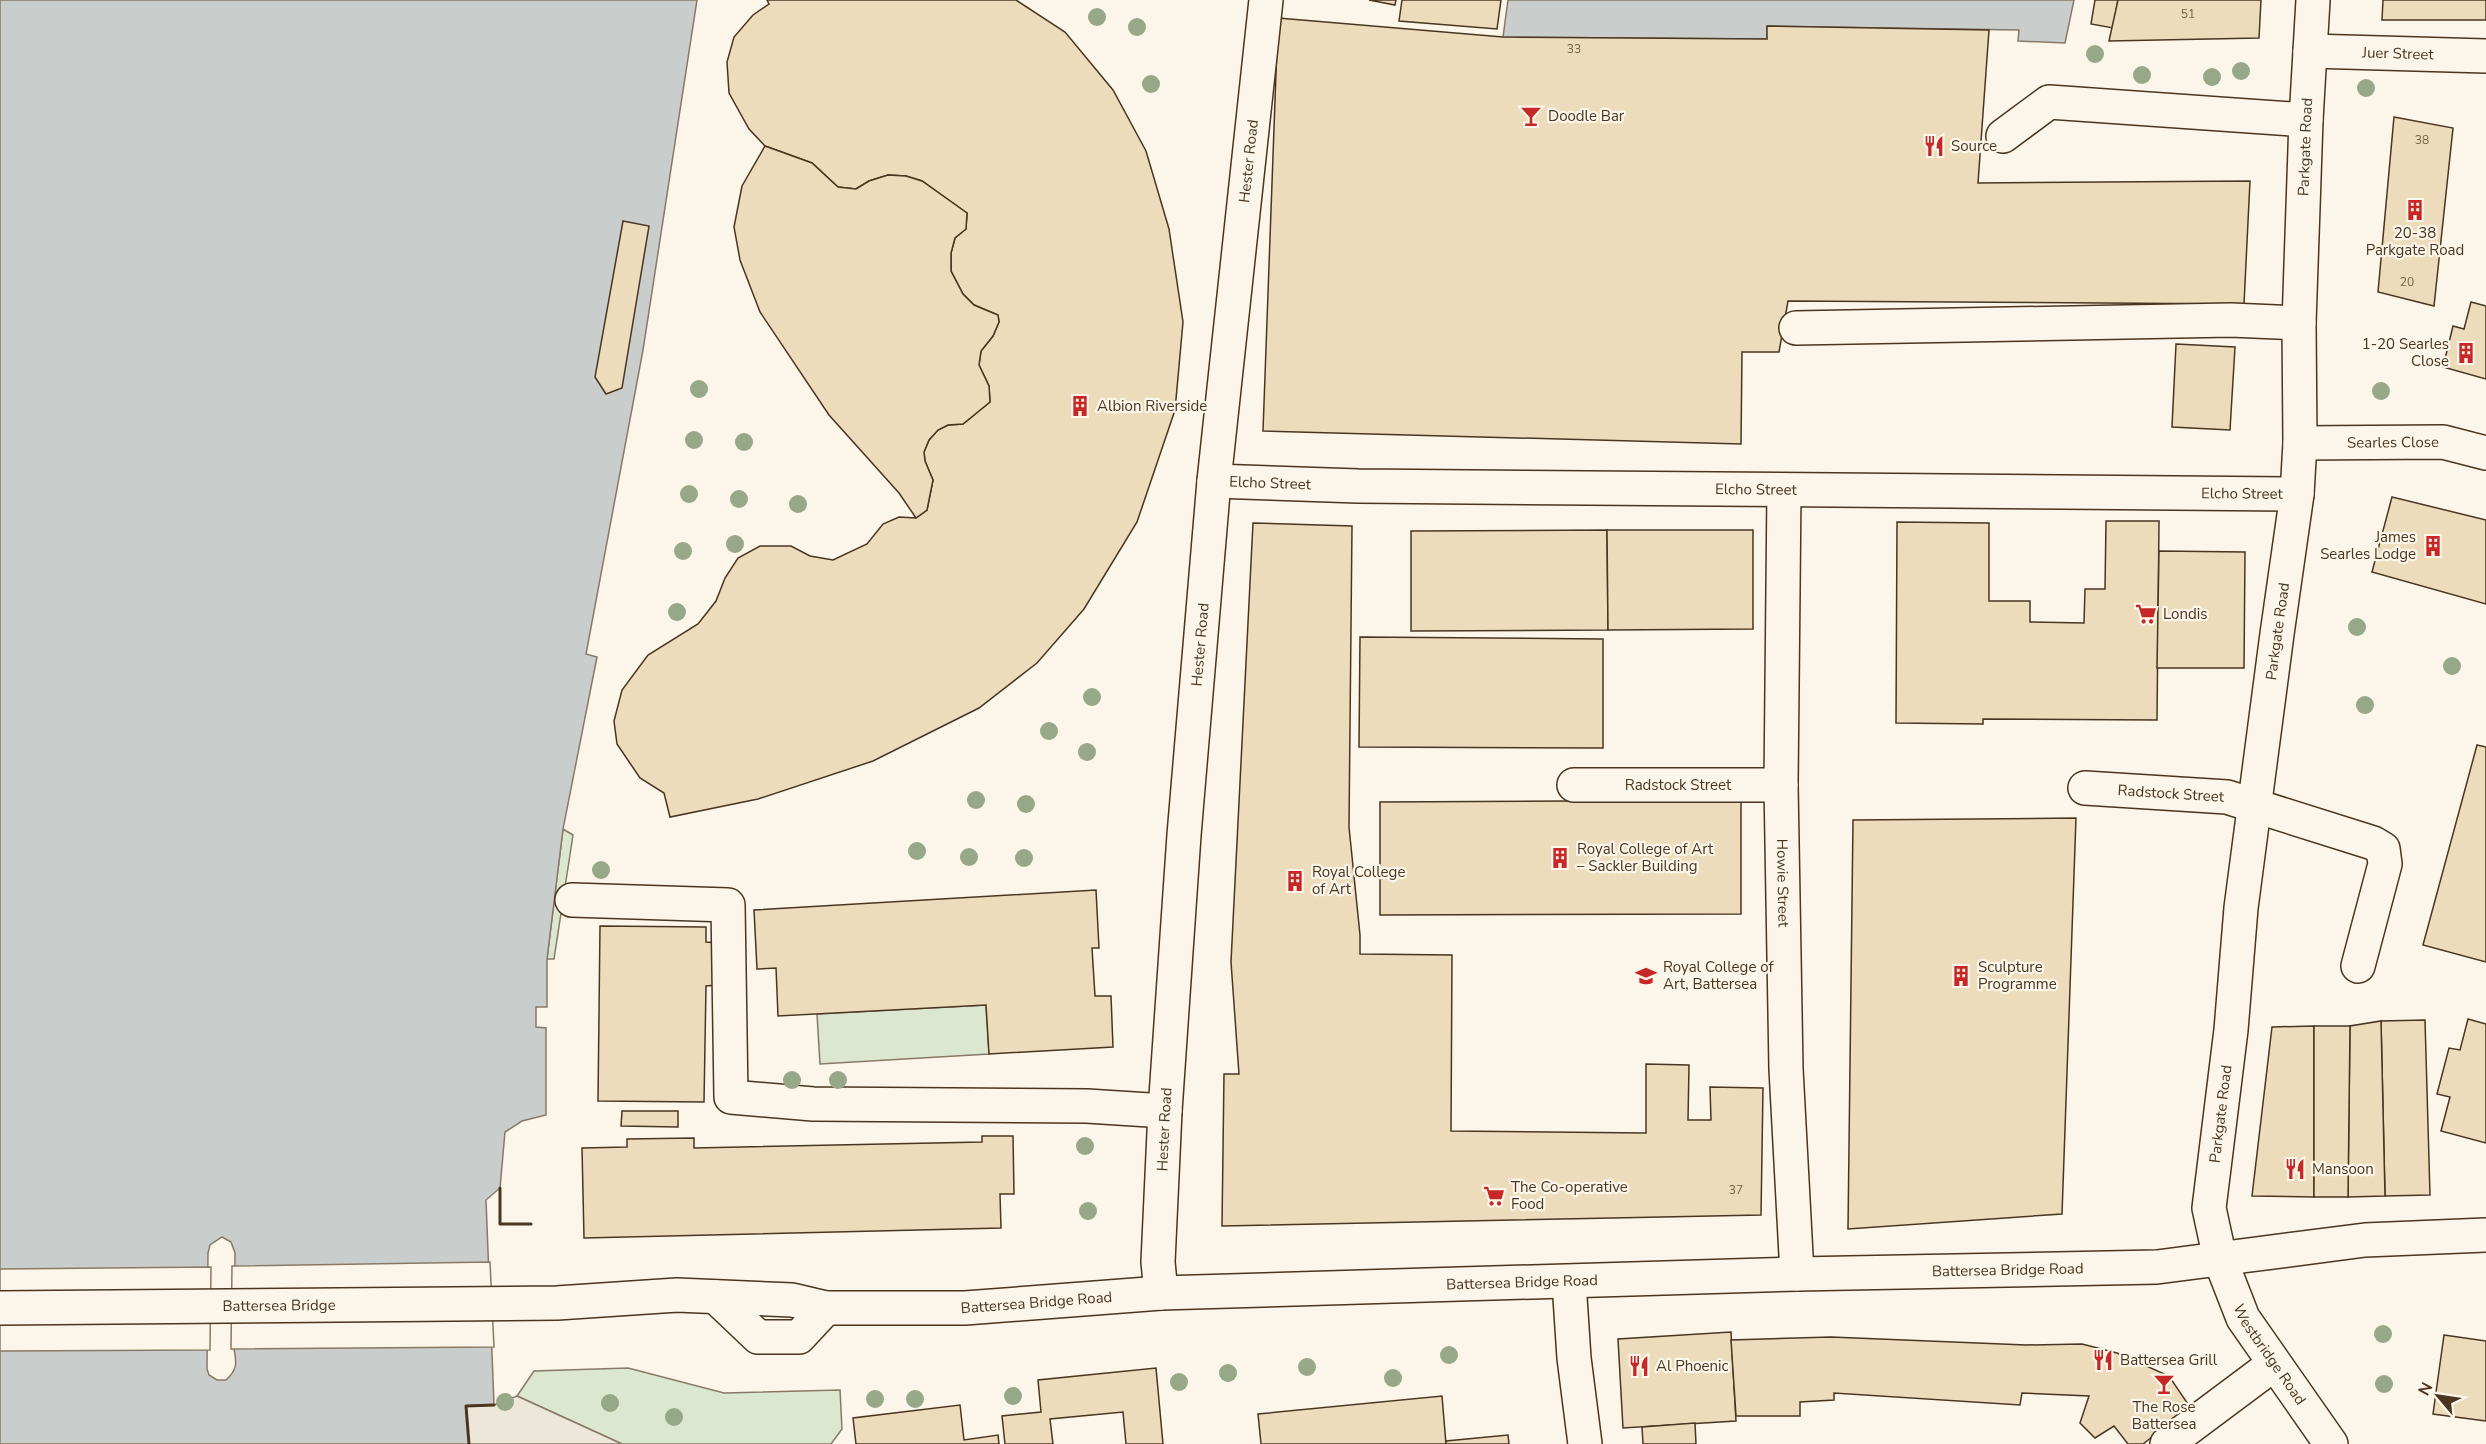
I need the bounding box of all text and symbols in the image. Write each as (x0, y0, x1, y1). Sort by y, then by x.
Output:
house number: 51 (2181, 6, 2195, 22)
house number: 33 (1567, 41, 1581, 57)
street label: Juer Street (2361, 42, 2435, 65)
street label: Parkgate Road (2293, 97, 2317, 196)
bar icon: Doodle Bar (1519, 104, 1543, 128)
place label: Doodle Bar (1548, 106, 1625, 126)
street label: Hester Road (1234, 118, 1263, 204)
house number: 38 (2415, 132, 2429, 148)
restaurant icon: Source (1922, 134, 1946, 158)
place label: Source (1951, 136, 1997, 156)
building icon: 20-38 Parkgate Road (2403, 198, 2427, 222)
place label: 20-38 Parkgate Road (2366, 223, 2464, 260)
house number: 20 (2400, 274, 2414, 290)
place label: 1-20 Searles Close (2362, 334, 2449, 371)
building icon: 1-20 Searles Close (2454, 341, 2478, 365)
building icon: Albion Riverside (1068, 394, 1092, 418)
place label: Albion Riverside (1097, 396, 1207, 416)
street label: Searles Close (2347, 432, 2439, 453)
street label: Elcho Street (1229, 472, 1312, 494)
street label: Elcho Street (1715, 479, 1798, 500)
street label: Elcho Street (2201, 483, 2284, 504)
place label: James Searles Lodge (2320, 527, 2416, 564)
building icon: James Searles Lodge (2421, 534, 2445, 558)
street label: Parkgate Road (2261, 581, 2294, 681)
street label: Hester Road (1187, 602, 1214, 687)
supermarket icon: Londis (2134, 602, 2158, 626)
place label: Londis (2163, 604, 2207, 624)
street label: Radstock Street (1625, 775, 1732, 795)
street label: Radstock Street (2117, 780, 2225, 807)
place label: Royal College of Art – Sackler Building (1577, 839, 1714, 876)
street label: Howie Street (1772, 839, 1794, 928)
building icon: Royal College of Art – Sackler Building (1548, 846, 1572, 870)
place label: Royal College of Art (1312, 862, 1405, 899)
building icon: Royal College of Art (1283, 869, 1307, 893)
place label: Royal College of Art, Battersea (1663, 957, 1774, 994)
place label: Sculpture Programme (1978, 957, 2057, 994)
school or university icon: Royal College of Art, Battersea (1634, 964, 1658, 988)
building icon: Sculpture Programme (1949, 964, 1973, 988)
street label: Parkgate Road (2205, 1064, 2237, 1164)
street label: Hester Road (1152, 1087, 1177, 1172)
restaurant icon: Mansoon (2283, 1157, 2307, 1181)
place label: Mansoon (2312, 1159, 2374, 1179)
place label: The Co-operative Food (1511, 1177, 1628, 1214)
house number: 37 (1729, 1182, 1743, 1198)
supermarket icon: The Co-operative Food (1482, 1184, 1506, 1208)
street label: Battersea Bridge Road (1932, 1258, 2084, 1281)
street label: Battersea Bridge Road (1446, 1270, 1598, 1294)
street label: Battersea Bridge Road (960, 1287, 1113, 1318)
street label: Battersea Bridge (222, 1295, 336, 1316)
street label: Westbridge Road (2228, 1301, 2311, 1409)
restaurant icon: Battersea Grill (2091, 1348, 2115, 1372)
place label: Battersea Grill (2120, 1350, 2218, 1370)
restaurant icon: Al Phoenic (1627, 1354, 1651, 1378)
place label: Al Phoenic (1656, 1356, 1729, 1376)
north arrow (2408, 1366, 2468, 1426)
bar icon: The Rose Battersea (2152, 1372, 2176, 1396)
text: N (2413, 1379, 2438, 1400)
place label: The Rose Battersea (2132, 1397, 2196, 1434)

